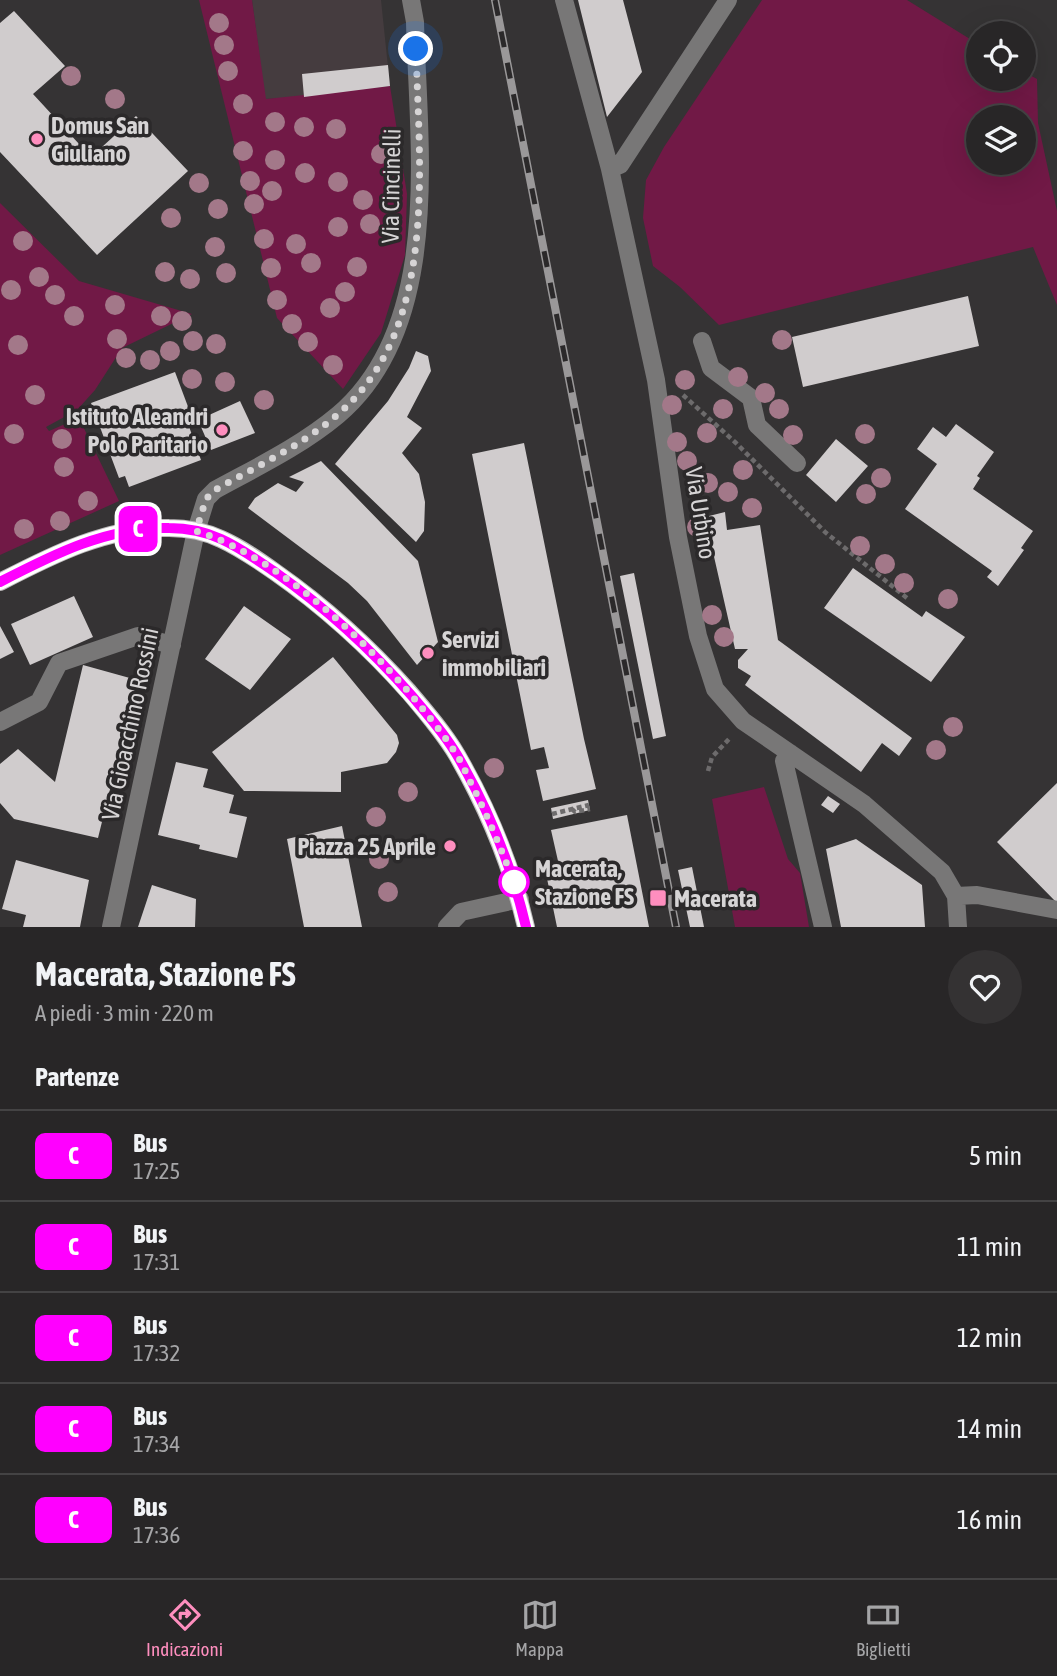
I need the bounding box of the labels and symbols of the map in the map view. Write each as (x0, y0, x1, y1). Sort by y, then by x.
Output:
your location (398, 31, 433, 66)
place label: Domus San Giuliano (51, 112, 149, 167)
street label: Via Cincinelli (376, 128, 406, 244)
marker: Domus San Giuliano (29, 131, 45, 147)
place label: Istituto Aleandri Polo Paritario (66, 403, 208, 458)
marker: Istituto Aleandri Polo Paritario (214, 422, 230, 438)
street label: Via Urbino (680, 465, 722, 561)
line badge: C (115, 506, 161, 552)
street label: Via Gioacchino Rossini (96, 625, 164, 823)
place label: Servizi immobiliari (442, 626, 546, 681)
marker: Servizi immobiliari (420, 645, 436, 661)
place label: Piazza 25 Aprile (297, 833, 436, 860)
marker: Piazza 25 Aprile (442, 838, 458, 854)
place label: Macerata, Stazione FS (535, 855, 634, 910)
marker: Macerata, Stazione FS (499, 867, 529, 897)
place label: Macerata (674, 885, 757, 912)
marker: Macerata (648, 888, 668, 908)

